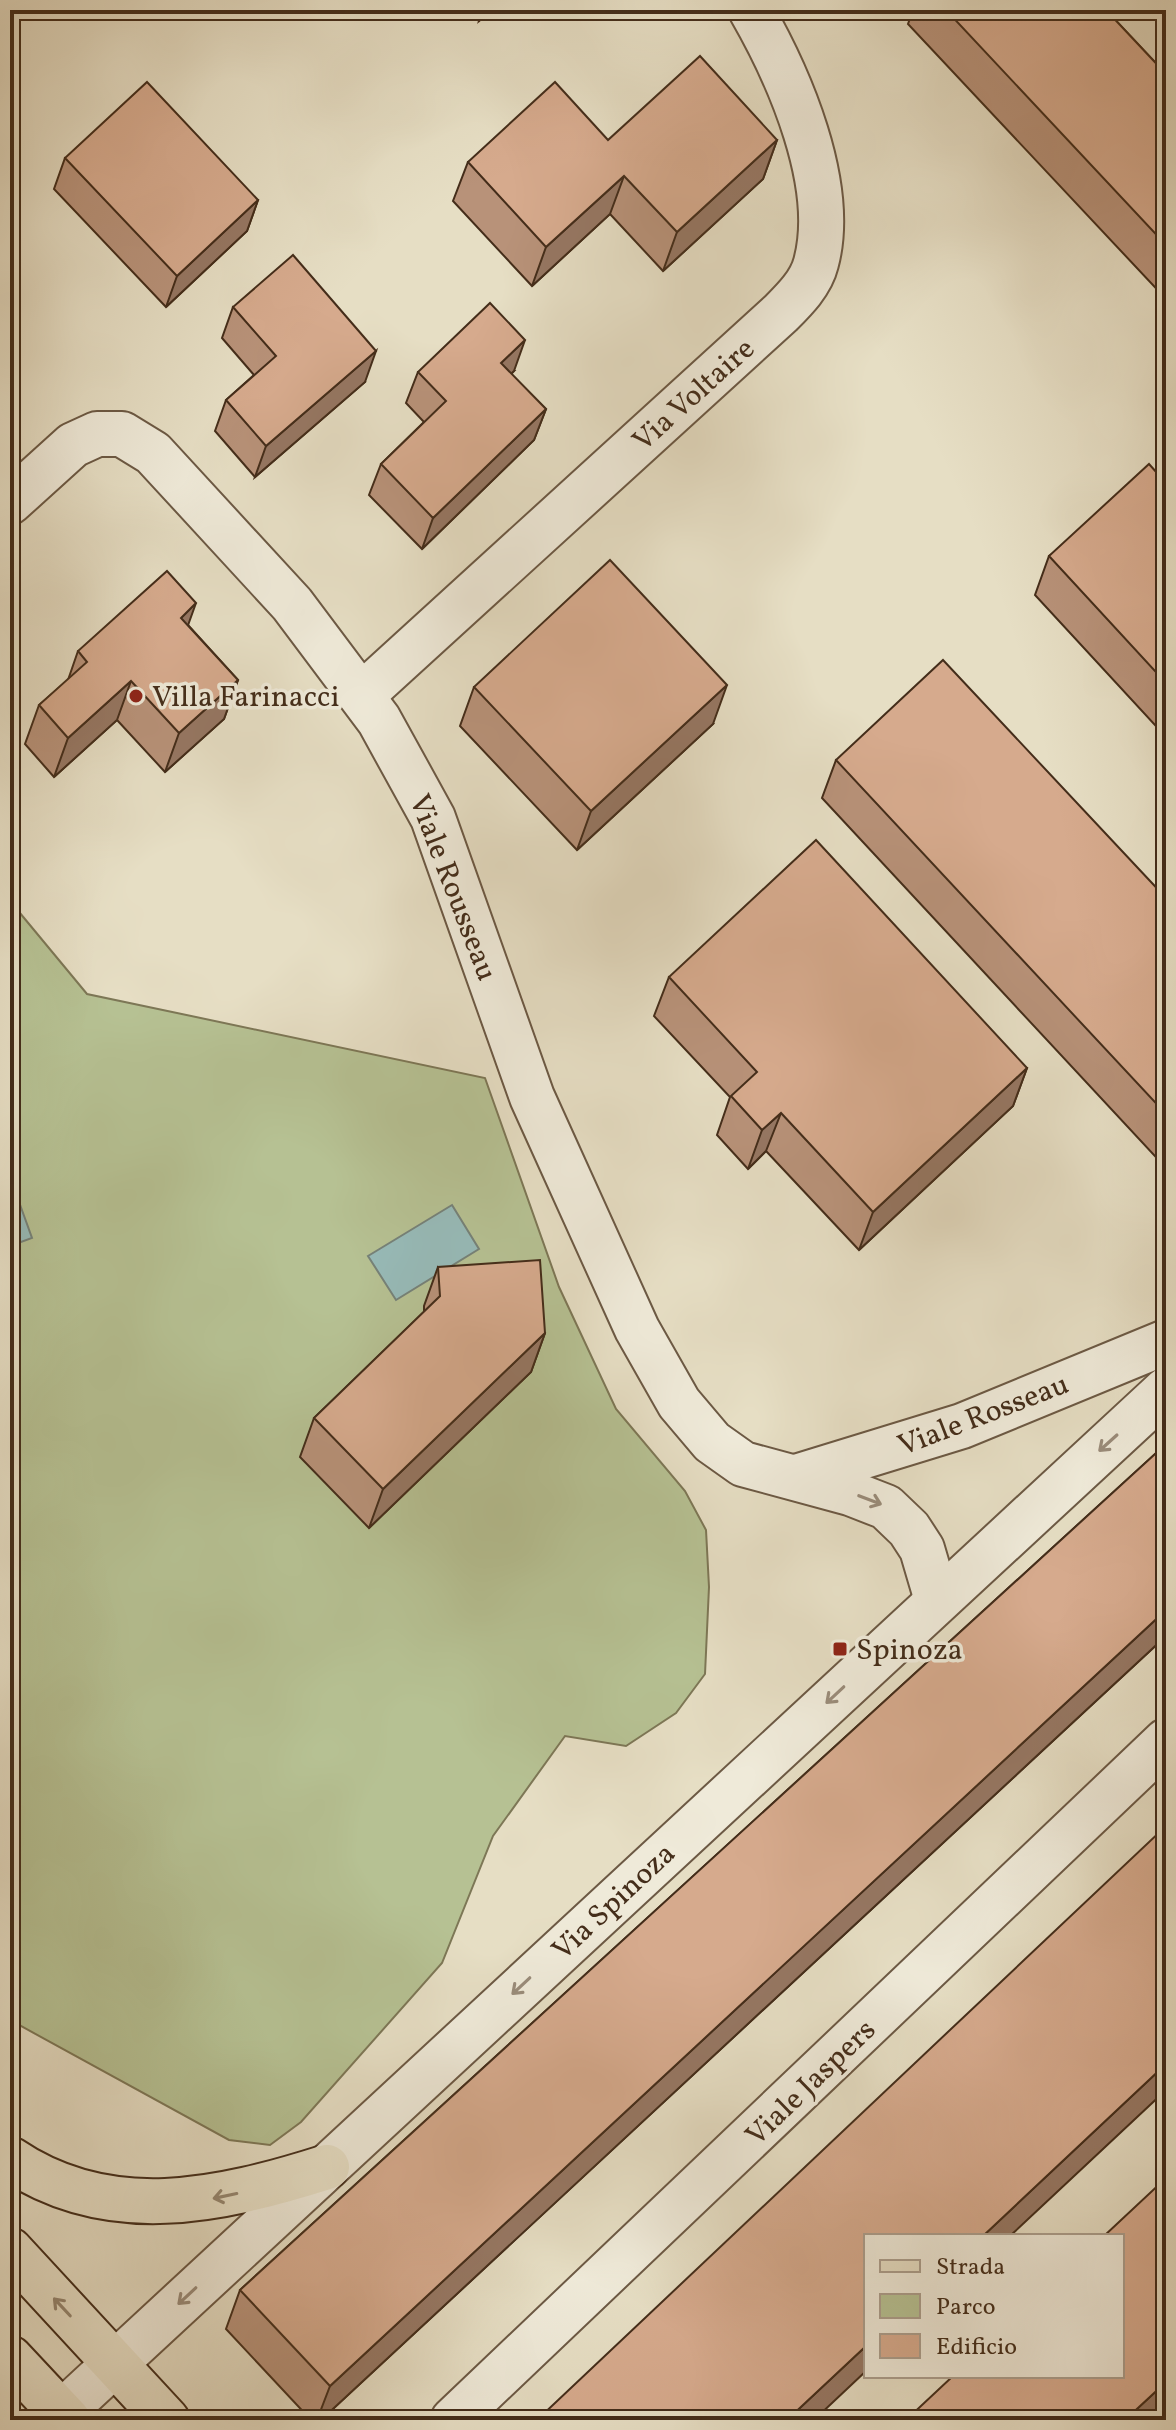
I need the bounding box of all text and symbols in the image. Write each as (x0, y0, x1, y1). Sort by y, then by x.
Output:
street label: Via Voltaire (624, 329, 765, 462)
place label: Villa Farinacci (152, 677, 340, 719)
marker: Villa Farinacci (127, 687, 145, 705)
street label: Viale Rousseau (397, 788, 507, 987)
street label: Viale Rosseau (892, 1364, 1075, 1468)
one-way arrow (1099, 1433, 1119, 1451)
one-way arrow (857, 1494, 882, 1508)
place label: Spinoza (856, 1630, 963, 1672)
marker: Spinoza (831, 1640, 849, 1658)
one-way arrow (825, 1685, 845, 1704)
street label: Via Spinoza (543, 1834, 686, 1971)
one-way arrow (512, 1976, 532, 1994)
street label: Viale Jaspers (737, 2010, 886, 2156)
one-way arrow (212, 2189, 238, 2204)
legend (864, 2234, 1124, 2378)
text: Strada (936, 2251, 1005, 2285)
one-way arrow (178, 2287, 198, 2305)
text: Parco (936, 2291, 995, 2325)
one-way arrow (54, 2297, 72, 2317)
text: Edificio (936, 2331, 1017, 2365)

